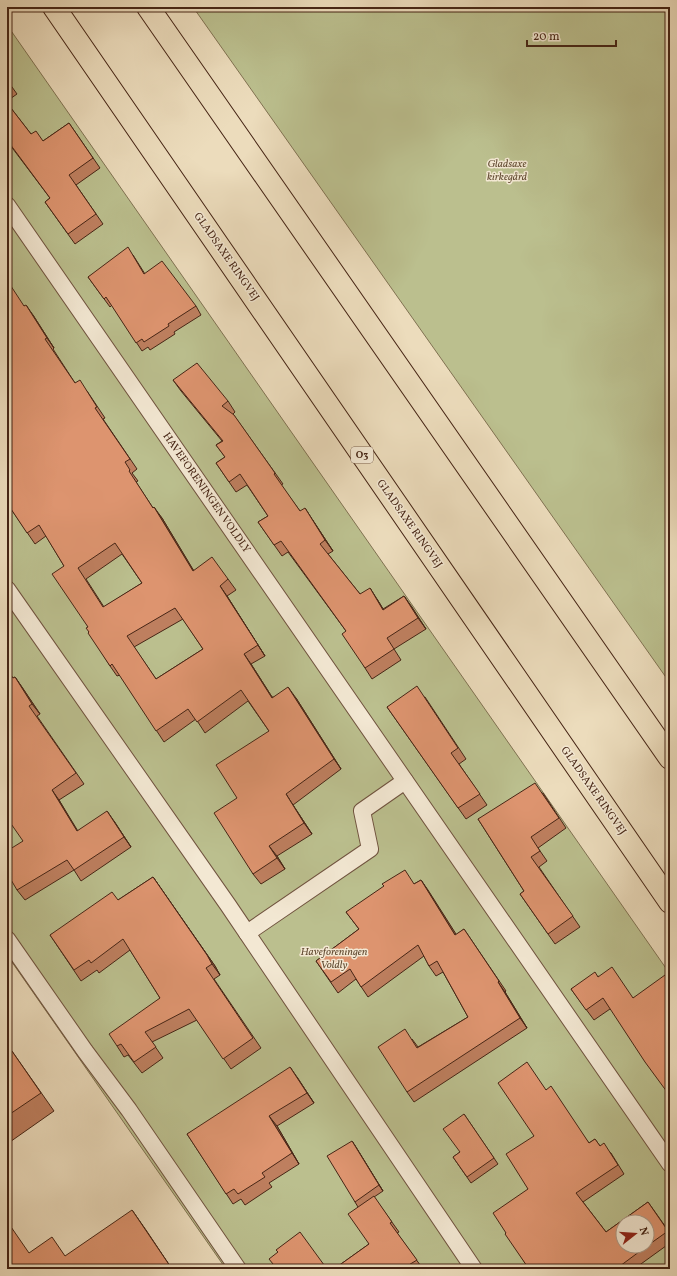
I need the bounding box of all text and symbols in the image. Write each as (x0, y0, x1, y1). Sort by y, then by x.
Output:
scale bar (527, 22, 616, 48)
text: 20 m (533, 29, 560, 45)
park label: Gladsaxe kirkegård (487, 157, 528, 185)
street label: GLADSAXE RINGVEJ (190, 210, 263, 305)
street label: HAVEFORENINGEN VOLDLY (159, 430, 253, 556)
road number: O3 (351, 447, 373, 463)
street label: GLADSAXE RINGVEJ (373, 477, 446, 572)
street label: GLADSAXE RINGVEJ (557, 744, 630, 839)
park label: Haveforeningen Voldly (300, 945, 368, 973)
north arrow (615, 1214, 655, 1254)
text: N (635, 1225, 651, 1238)

